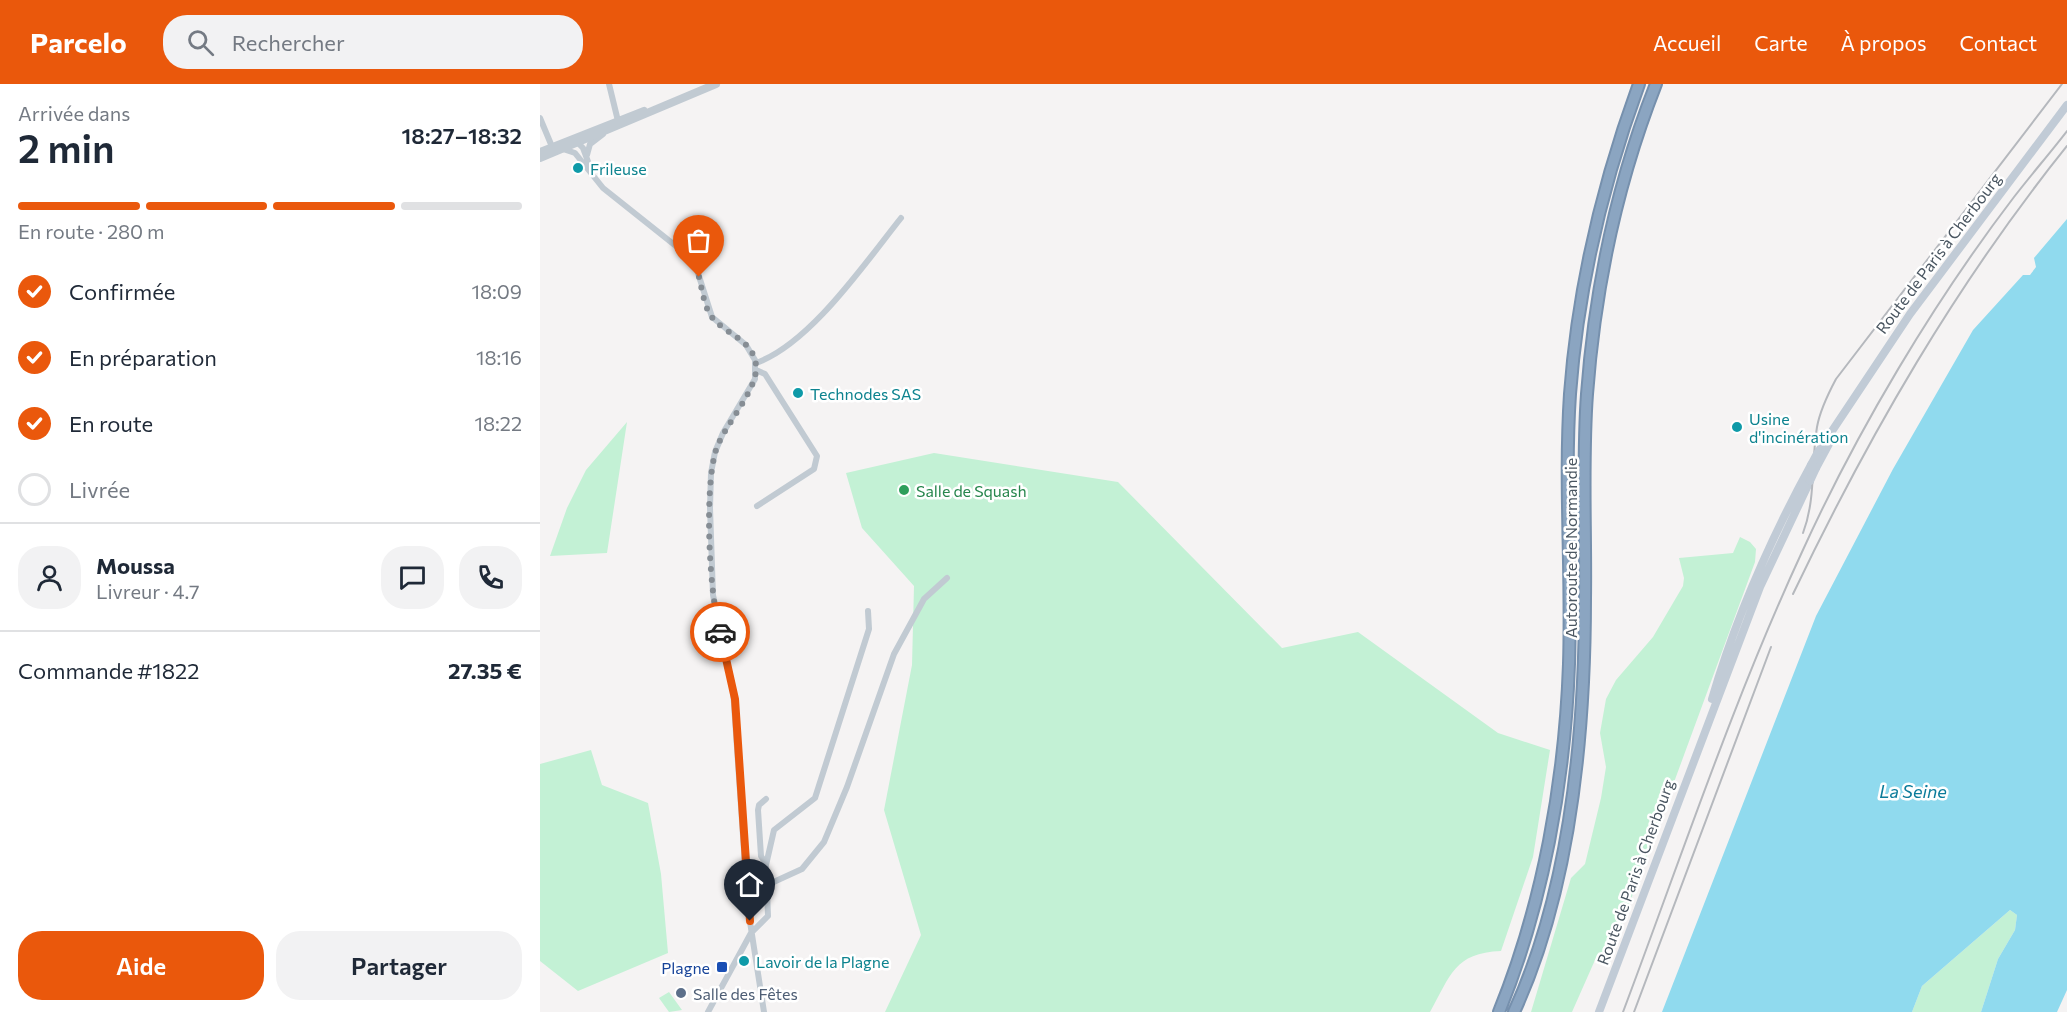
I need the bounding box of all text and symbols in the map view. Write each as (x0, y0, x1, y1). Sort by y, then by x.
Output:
search box (163, 15, 583, 69)
text: Parcelo (30, 25, 127, 59)
icon: search (184, 26, 217, 59)
text: Rechercher (232, 29, 345, 56)
text: Accueil (1653, 30, 1721, 55)
text: Carte (1754, 30, 1808, 55)
text: À propos (1841, 30, 1926, 55)
text: Contact (1959, 30, 2037, 55)
text: Arrivée dans (18, 101, 130, 125)
text: 18:27–18:32 (402, 122, 522, 149)
text: 2 min (18, 123, 115, 171)
place label: Frileuse (590, 159, 647, 178)
marker: Frileuse (571, 161, 585, 175)
street label: Route de Paris à Cherbourg (1871, 169, 2005, 337)
pin (673, 215, 724, 277)
text: En route · 280 m (18, 219, 164, 243)
icon: bag (682, 224, 715, 257)
icon: check (18, 275, 51, 308)
text: Confirmée (69, 278, 175, 305)
text: 18:09 (471, 279, 522, 303)
icon: check (18, 341, 51, 374)
text: En préparation (69, 344, 217, 371)
text: 18:16 (476, 345, 522, 369)
place label: Technodes SAS (810, 384, 921, 403)
marker: Technodes SAS (791, 386, 805, 400)
icon: check (18, 407, 51, 440)
place label: Usine d'incinération (1749, 409, 1848, 446)
text: En route (69, 410, 153, 437)
text: 18:22 (474, 411, 522, 435)
marker: Usine d'incinération (1730, 420, 1744, 434)
street label: Autoroute de Normandie (1561, 458, 1580, 638)
text: Livrée (69, 476, 130, 503)
place label: Salle de Squash (916, 481, 1027, 500)
marker: Salle de Squash (897, 483, 911, 497)
button: person (18, 546, 81, 609)
button: chat (381, 546, 444, 609)
button: phone (459, 546, 522, 609)
text: Moussa (96, 552, 175, 579)
text: Livreur · 4.7 (96, 579, 200, 603)
courier (690, 602, 750, 662)
icon: car (704, 616, 737, 649)
text: Commande #1822 (18, 657, 199, 684)
text: 27.35 € (448, 657, 522, 684)
street label: Route de Paris à Cherbourg (1593, 776, 1678, 967)
water label: La Seine (1879, 780, 1947, 802)
pin (724, 859, 775, 921)
icon: home (733, 868, 766, 901)
button: Aide (18, 931, 264, 1000)
button: Partager (276, 931, 522, 1000)
place label: Lavoir de la Plagne (756, 952, 889, 971)
marker: Lavoir de la Plagne (737, 954, 751, 968)
place label: Plagne (661, 958, 710, 977)
marker: Plagne (715, 960, 729, 974)
place label: Salle des Fêtes (693, 984, 798, 1003)
marker: Salle des Fêtes (674, 986, 688, 1000)

